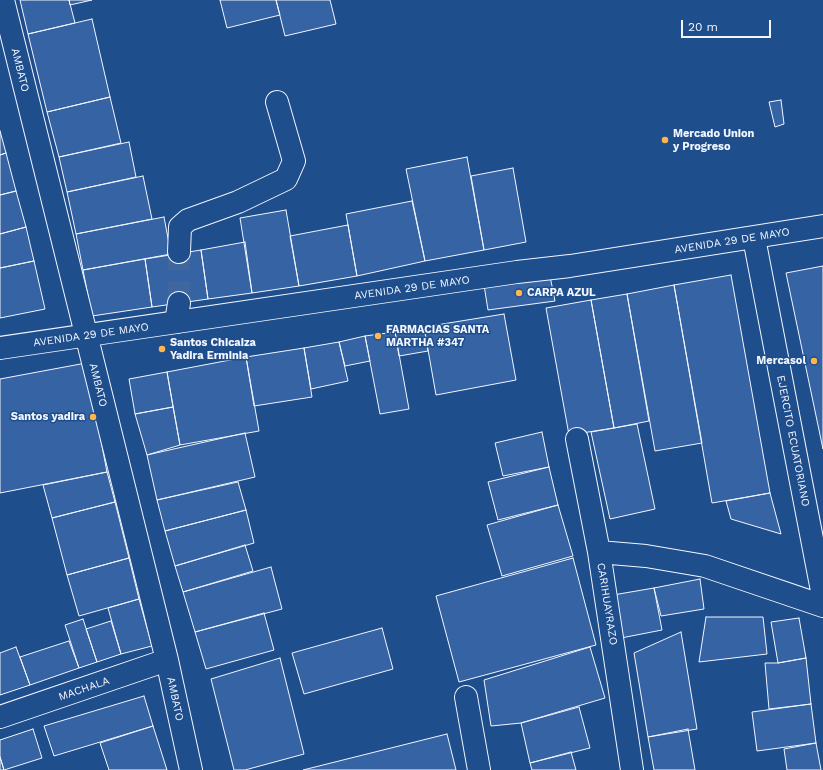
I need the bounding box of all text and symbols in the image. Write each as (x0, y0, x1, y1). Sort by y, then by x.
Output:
scale bar (683, 12, 773, 38)
text: 20 m (688, 20, 718, 34)
street label: AMBATO (8, 47, 32, 93)
place label: Mercado Union y Progreso (673, 127, 754, 153)
marker: Mercado Union y Progreso (660, 135, 670, 145)
street label: AVENIDA 29 DE MAYO (673, 225, 791, 257)
street label: AVENIDA 29 DE MAYO (353, 273, 471, 303)
place label: CARPA AZUL (527, 286, 596, 300)
marker: CARPA AZUL (514, 288, 524, 298)
street label: AVENIDA 29 DE MAYO (32, 320, 150, 350)
place label: FARMACIAS SANTA MARTHA #347 (386, 323, 489, 349)
marker: FARMACIAS SANTA MARTHA #347 (373, 331, 383, 341)
place label: Santos Chicaiza Yadira Erminia (170, 336, 256, 362)
marker: Santos Chicaiza Yadira Erminia (157, 344, 167, 354)
place label: Mercasol (756, 354, 806, 368)
marker: Mercasol (809, 356, 819, 366)
street label: AMBATO (86, 362, 110, 408)
street label: EJERCITO ECUATORIANO (774, 374, 812, 508)
place label: Santos yadira (11, 410, 85, 424)
marker: Santos yadira (88, 412, 98, 422)
street label: CARIHUAYRAZO (594, 562, 620, 646)
street label: MACHALA (57, 674, 111, 704)
street label: AMBATO (164, 676, 186, 722)

